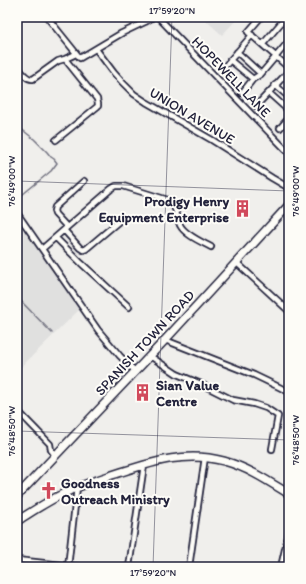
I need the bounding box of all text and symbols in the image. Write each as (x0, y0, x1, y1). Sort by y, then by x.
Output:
text: 17°59'20"N (149, 4, 196, 17)
street label: HOPEWELL LANE (188, 33, 274, 121)
street label: UNION AVENUE (146, 84, 238, 148)
text: 76°49'00"W (5, 155, 18, 206)
text: 76°49'00"W (289, 165, 302, 216)
place label: Prodigy Henry Equipment Enterprise (99, 193, 229, 226)
building icon: Prodigy Henry Equipment Enterprise (232, 199, 252, 219)
street label: SPANISH TOWN ROAD (92, 287, 198, 399)
place label: Sian Value Centre (156, 377, 220, 410)
building icon: Sian Value Centre (133, 383, 153, 403)
text: 76°48'50"W (5, 405, 18, 456)
text: 76°48'50"W (289, 414, 302, 465)
place label: Goodness Outreach Ministry (61, 475, 170, 508)
church icon: Goodness Outreach Ministry (38, 481, 58, 501)
text: 17°59'20"N (130, 566, 177, 579)

